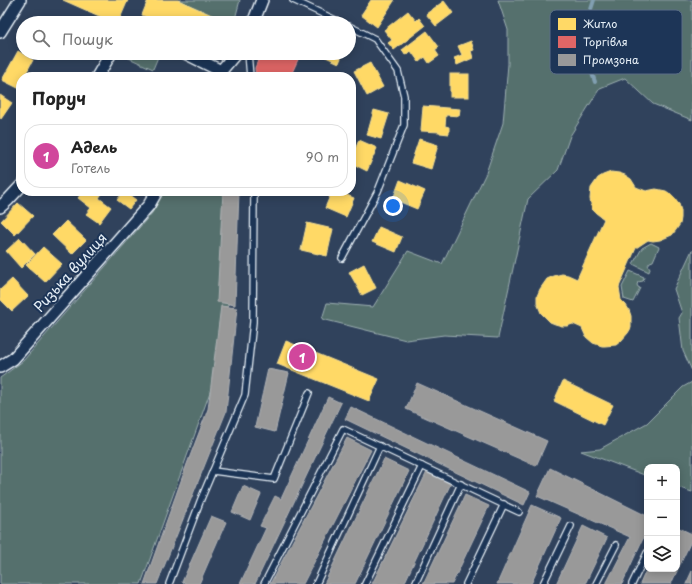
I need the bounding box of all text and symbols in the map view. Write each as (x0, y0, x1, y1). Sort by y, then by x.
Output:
legend (550, 10, 682, 74)
text: Житло (583, 15, 617, 32)
search box (16, 16, 356, 60)
icon: search (30, 27, 52, 49)
text: Пошук (62, 27, 113, 50)
text: Торгівля (583, 33, 628, 50)
text: Промзона (583, 51, 639, 68)
text: Поруч (32, 85, 86, 111)
text: Адель (71, 135, 117, 158)
text: 1 (43, 147, 49, 166)
text: 90 m (306, 147, 339, 166)
text: Готель (71, 158, 110, 177)
your location (383, 196, 403, 216)
street label: Ризька вулиця (29, 228, 111, 316)
pin: 1 (289, 342, 315, 372)
map controls (644, 464, 680, 572)
button: + (644, 464, 680, 500)
button: − (644, 500, 680, 536)
button: layers (644, 536, 680, 572)

